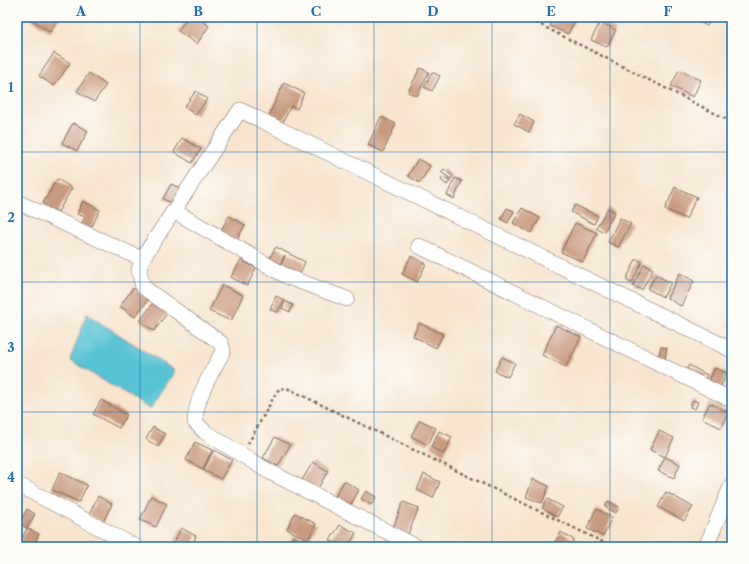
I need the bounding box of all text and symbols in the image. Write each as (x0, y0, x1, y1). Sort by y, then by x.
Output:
text: A (75, 3, 87, 19)
text: B (193, 3, 203, 19)
text: C (311, 3, 321, 19)
text: D (427, 3, 439, 19)
text: E (546, 3, 556, 19)
text: F (664, 3, 673, 19)
text: 1 (8, 79, 14, 95)
text: 2 (7, 209, 15, 225)
text: 3 (7, 339, 15, 355)
text: 4 (7, 469, 15, 485)

